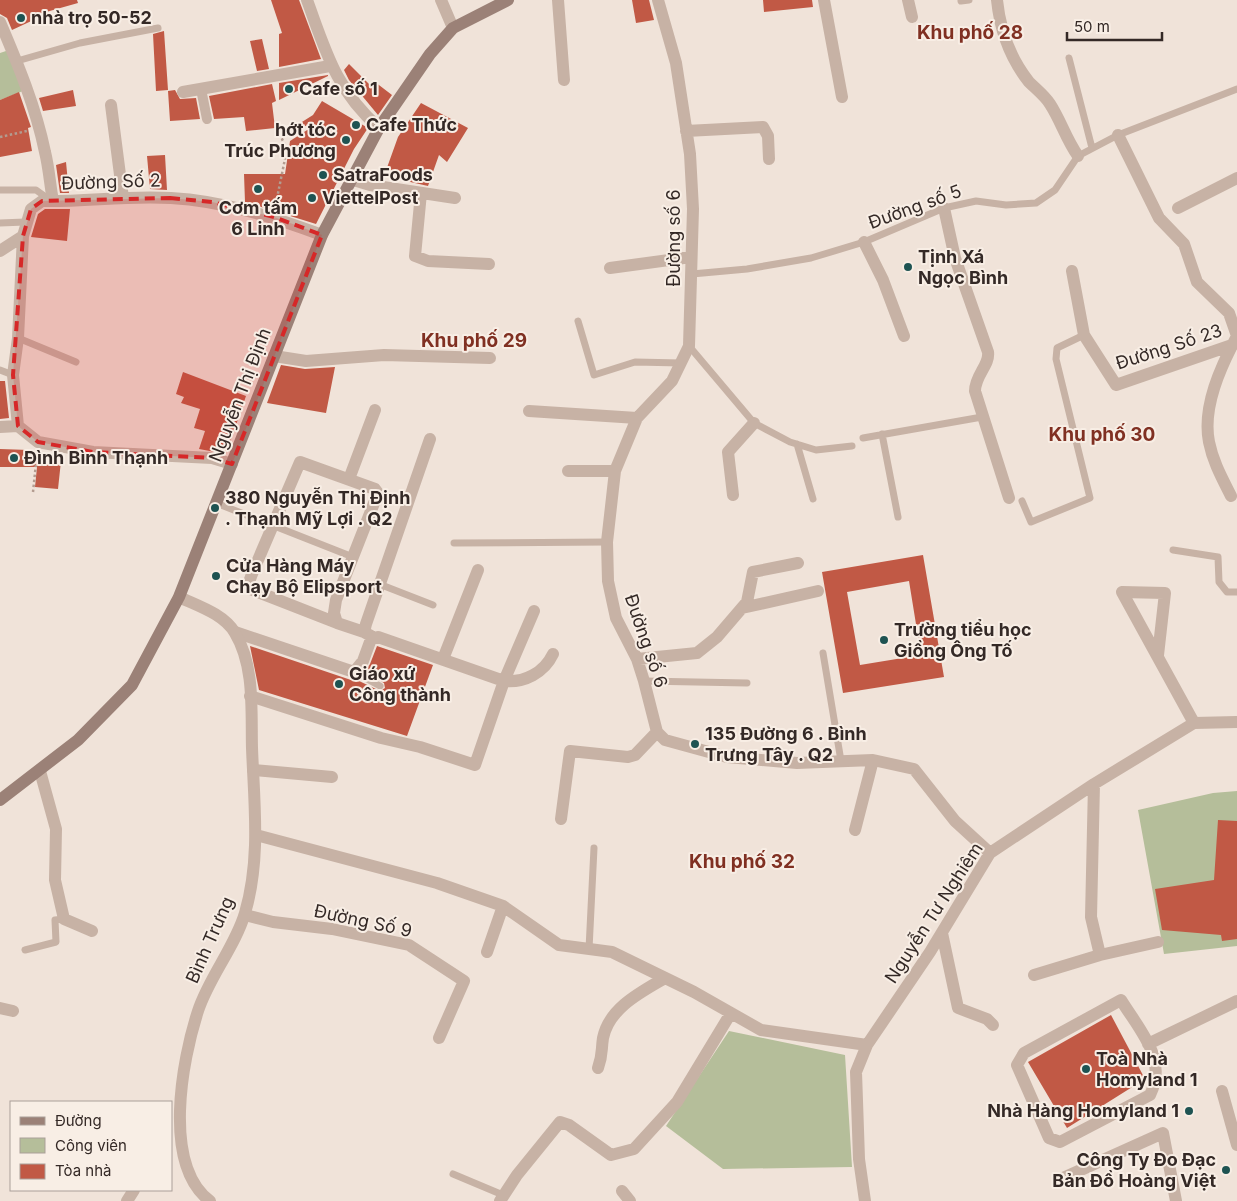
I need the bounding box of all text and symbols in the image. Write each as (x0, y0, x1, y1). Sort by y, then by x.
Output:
place label: nhà trọ 50-52 (31, 7, 152, 28)
scale bar (1067, 10, 1162, 42)
marker: nhà trọ 50-52 (15, 12, 27, 24)
text: 50 m (1074, 17, 1110, 36)
district label: Khu phố 28 (917, 21, 1023, 44)
place label: Cafe số 1 (299, 78, 378, 99)
marker: Cafe số 1 (283, 83, 295, 95)
place label: Cafe Thức (366, 114, 457, 135)
place label: hớt tóc Trúc Phương (224, 119, 336, 161)
marker: Cafe Thức (350, 119, 362, 131)
marker: hớt tóc Trúc Phương (340, 134, 352, 146)
place label: SatraFoods (333, 164, 433, 185)
street label: Đường Số 2 (61, 169, 161, 194)
marker: SatraFoods (317, 169, 329, 181)
street label: Đường số 5 (866, 180, 964, 233)
marker: Cơm tấm 6 Linh (252, 183, 264, 195)
place label: ViettelPost (322, 187, 419, 208)
street label: Đường số 6 (663, 189, 684, 287)
marker: ViettelPost (306, 192, 318, 204)
place label: Cơm tấm 6 Linh (219, 197, 297, 239)
place label: Tịnh Xá Ngọc Bình (918, 246, 1008, 288)
marker: Tịnh Xá Ngọc Bình (902, 261, 914, 273)
street label: Đường Số 23 (1113, 319, 1225, 374)
street label: Nguyễn Thị Định (204, 325, 275, 465)
district label: Khu phố 29 (421, 329, 527, 352)
district label: Khu phố 30 (1049, 423, 1155, 446)
place label: Đình Bình Thạnh (24, 447, 168, 468)
marker: Đình Bình Thạnh (8, 452, 20, 464)
place label: 380 Nguyễn Thị Định . Thạnh Mỹ Lợi . Q2 (225, 487, 410, 529)
marker: 380 Nguyễn Thị Định . Thạnh Mỹ Lợi . Q2 (209, 502, 221, 514)
place label: Cửa Hàng Máy Chạy Bộ Elipsport (226, 555, 382, 597)
marker: Cửa Hàng Máy Chạy Bộ Elipsport (210, 570, 222, 582)
street label: Đường số 6 (621, 591, 672, 690)
place label: Trường tiểu học Giồng Ông Tố (894, 619, 1032, 661)
marker: Trường tiểu học Giồng Ông Tố (878, 634, 890, 646)
place label: Giáo xứ Công thành (349, 663, 451, 705)
marker: Giáo xứ Công thành (333, 678, 345, 690)
place label: 135 Đường 6 . Bình Trưng Tây . Q2 (705, 723, 867, 765)
marker: 135 Đường 6 . Bình Trưng Tây . Q2 (689, 738, 701, 750)
street label: Nguyễn Tư Nghiêm (880, 838, 987, 987)
district label: Khu phố 32 (689, 850, 795, 873)
street label: Bình Trưng (181, 893, 238, 986)
street label: Đường Số 9 (312, 900, 414, 941)
place label: Toà Nhà Homyland 1 (1096, 1048, 1197, 1090)
marker: Toà Nhà Homyland 1 (1080, 1063, 1092, 1075)
place label: Nhà Hàng Homyland 1 (987, 1100, 1179, 1121)
legend (10, 1101, 172, 1191)
marker: Nhà Hàng Homyland 1 (1183, 1105, 1195, 1117)
text: Đường (55, 1111, 102, 1130)
text: Công viên (55, 1136, 127, 1155)
place label: Công Ty Đo Đạc Bản Đồ Hoàng Việt (1052, 1149, 1216, 1191)
text: Tòa nhà (55, 1161, 111, 1180)
marker: Công Ty Đo Đạc Bản Đồ Hoàng Việt (1220, 1164, 1232, 1176)

